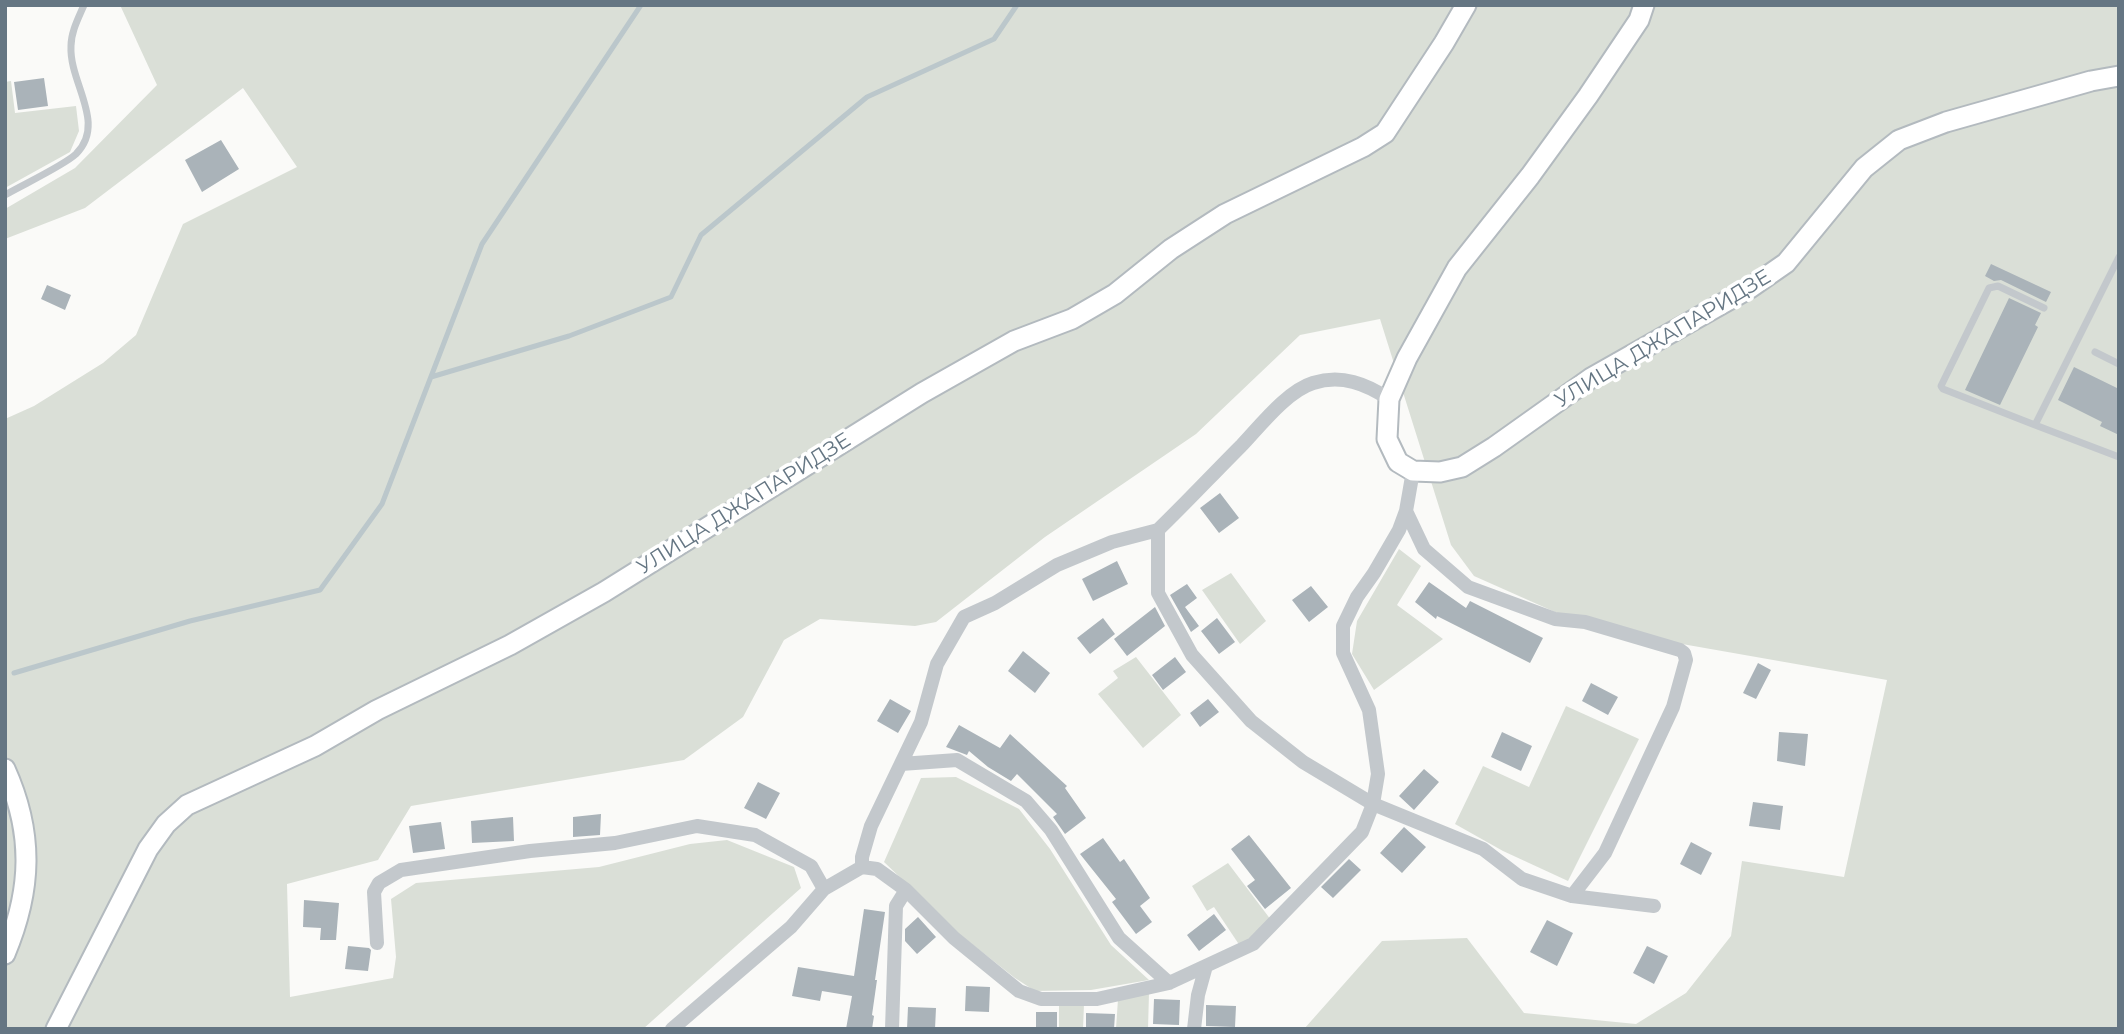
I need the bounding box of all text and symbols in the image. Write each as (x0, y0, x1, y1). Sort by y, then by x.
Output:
street label: УЛИЦА ДЖАПАРИДЗЕ (1551, 265, 1775, 413)
street label: УЛИЦА ДЖАПАРИДЗЕ (633, 428, 855, 580)

